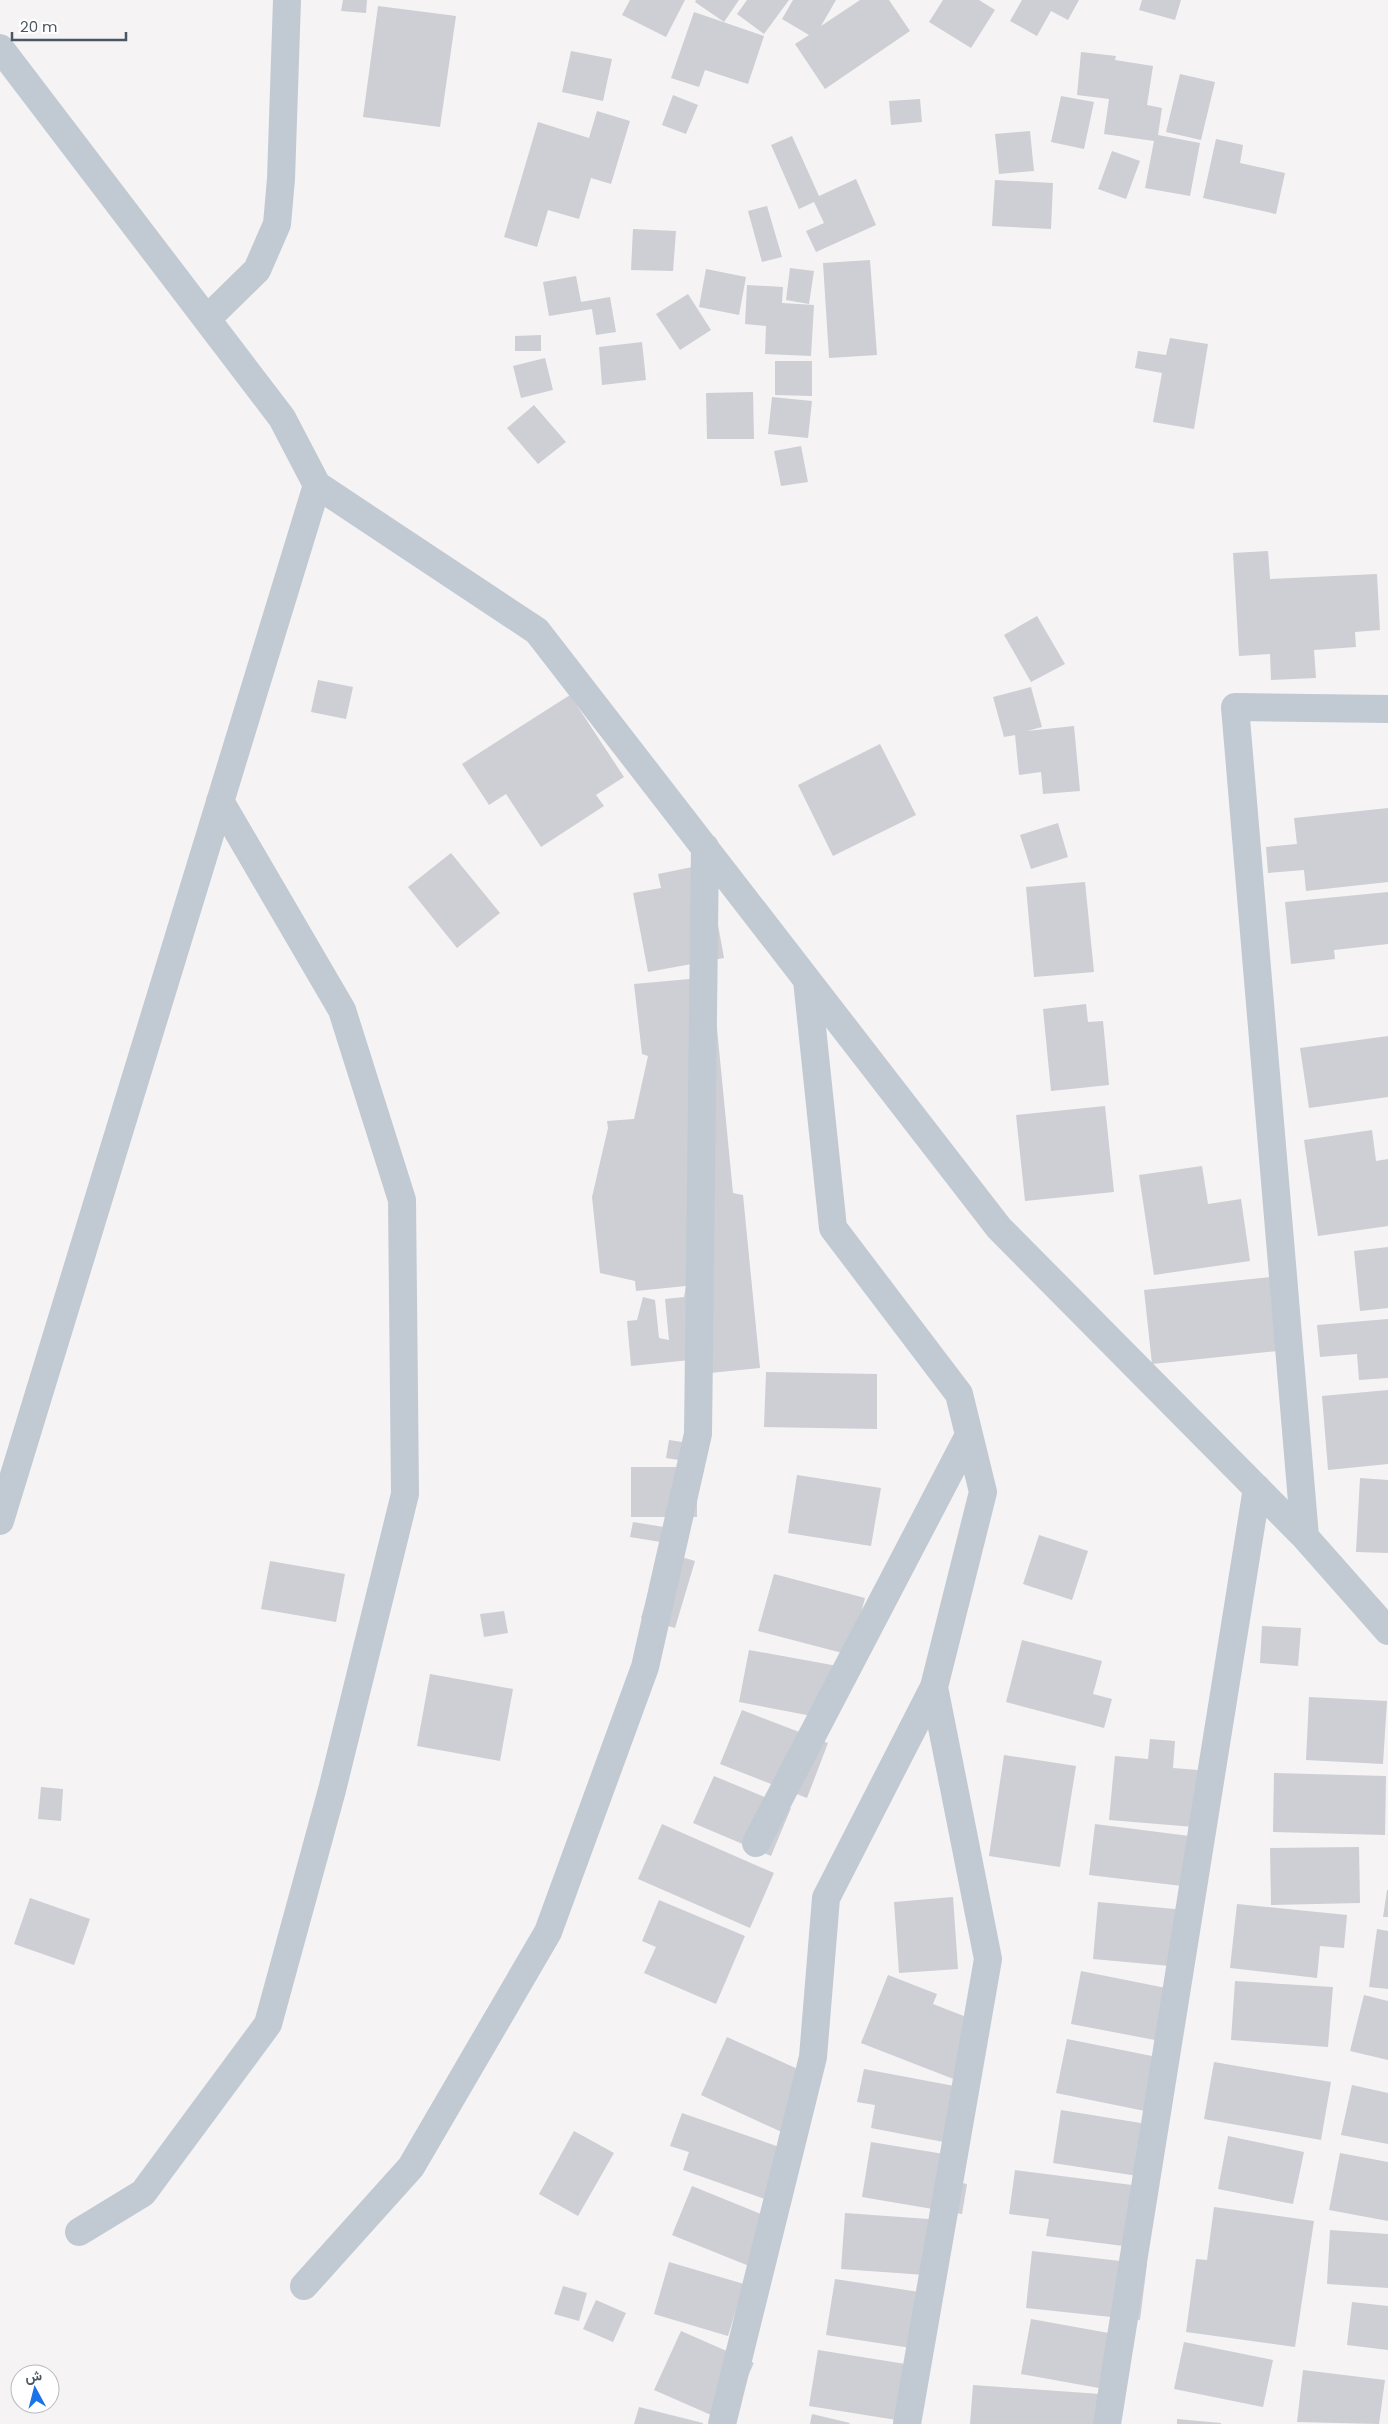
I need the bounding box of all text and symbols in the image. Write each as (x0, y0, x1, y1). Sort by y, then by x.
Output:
scale bar (12, 10, 126, 42)
text: 20 m (20, 16, 58, 37)
north arrow (10, 2364, 60, 2414)
text: ش (24, 2365, 43, 2387)

